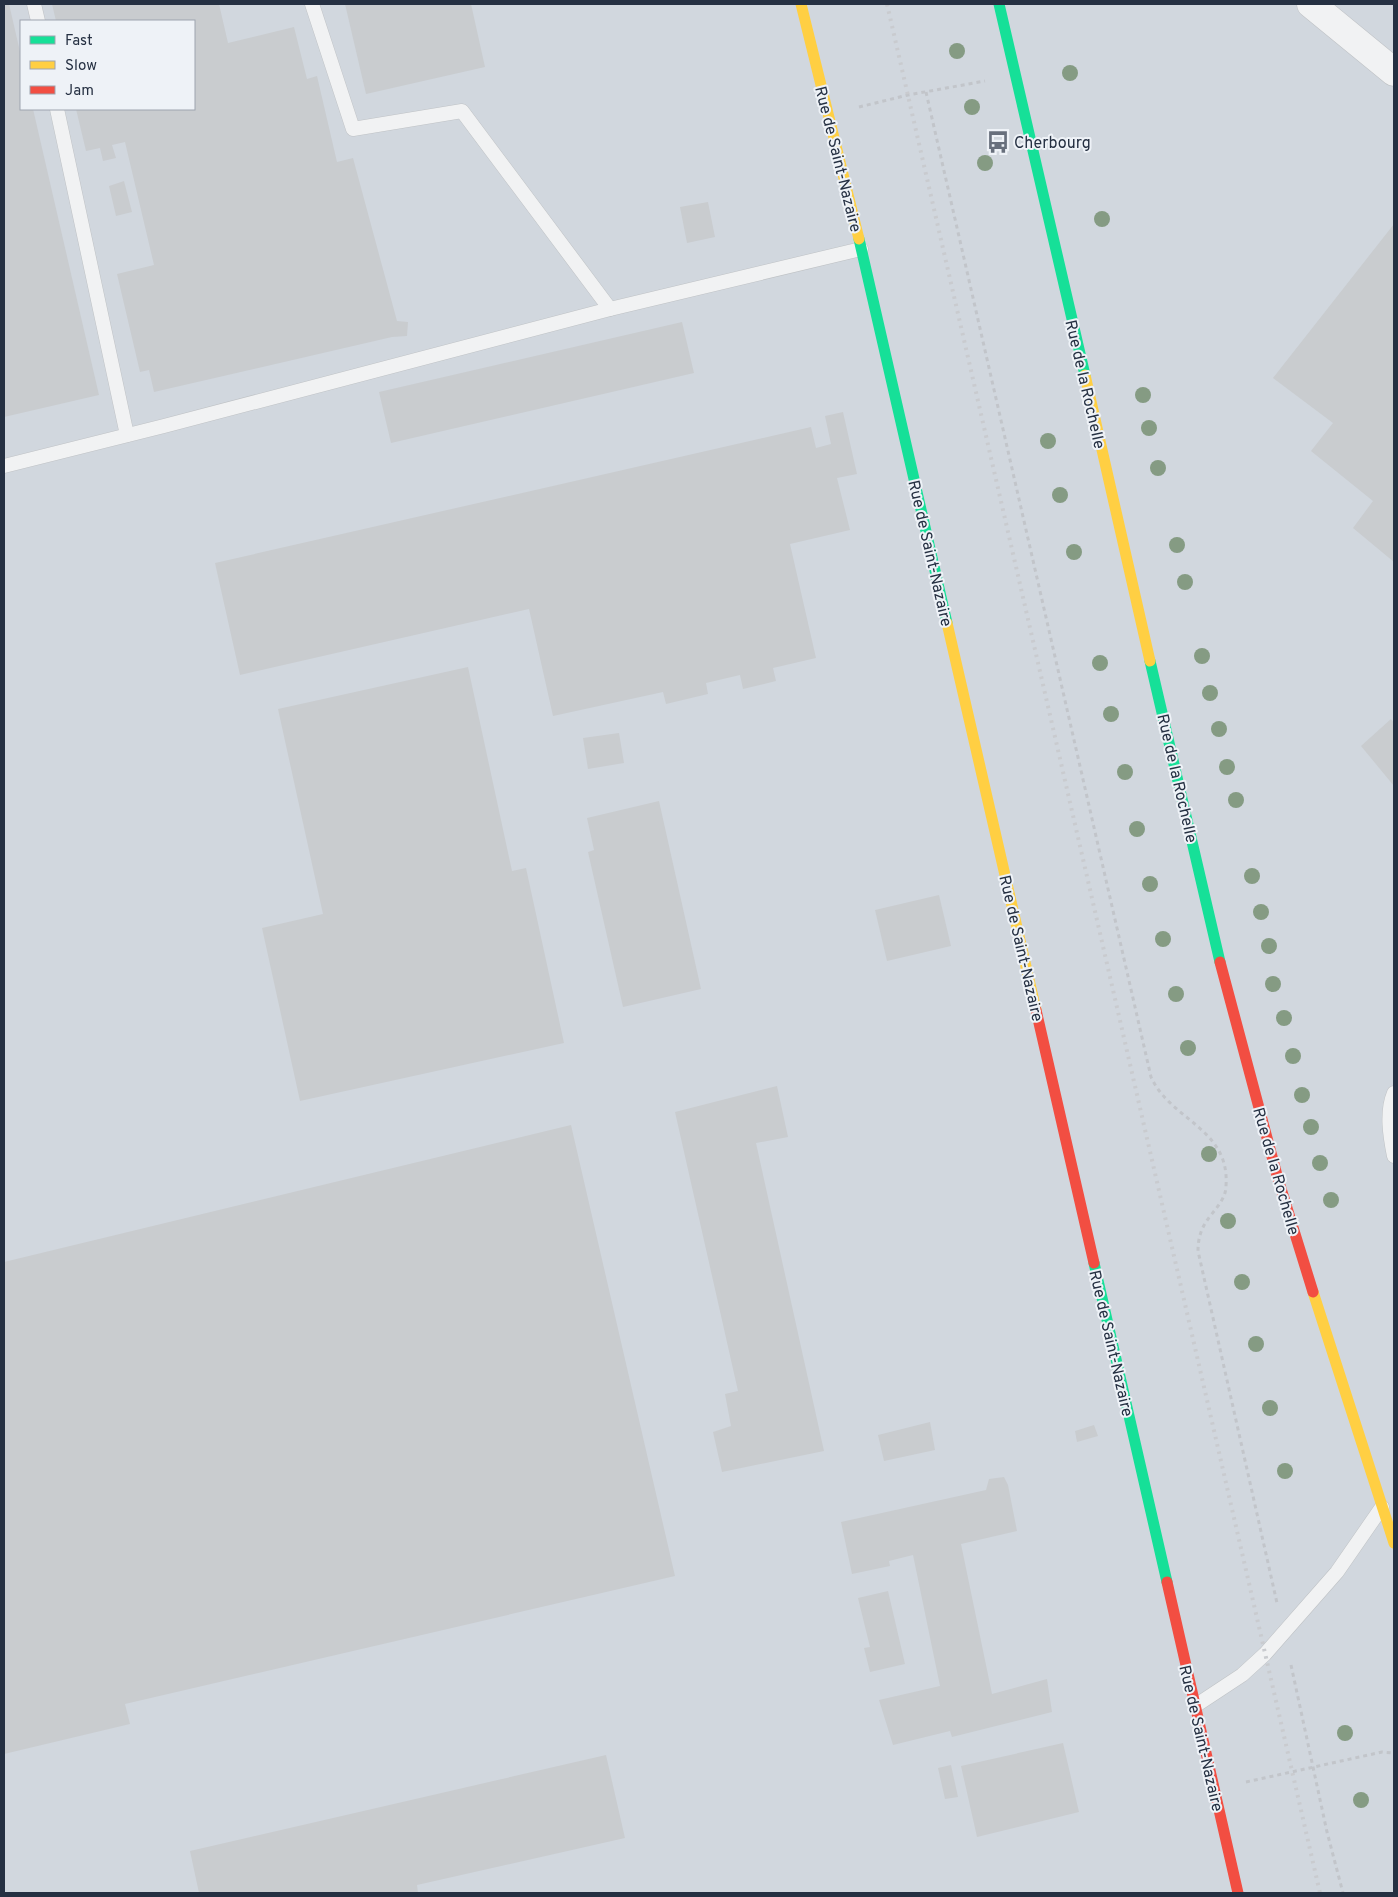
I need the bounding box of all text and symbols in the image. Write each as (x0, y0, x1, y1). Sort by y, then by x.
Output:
legend (20, 20, 195, 110)
text: Fast (65, 32, 93, 51)
text: Slow (65, 57, 97, 76)
text: Jam (65, 82, 94, 101)
street label: Rue de Saint-Nazaire (809, 84, 865, 235)
bus stop icon: Cherbourg (985, 129, 1011, 155)
place label: Cherbourg (1014, 134, 1091, 154)
street label: Rue de la Rochelle (1059, 318, 1109, 451)
street label: Rue de Saint-Nazaire (902, 478, 956, 629)
street label: Rue de la Rochelle (1151, 712, 1201, 845)
street label: Rue de Saint-Nazaire (993, 873, 1047, 1024)
street label: Rue de la Rochelle (1247, 1105, 1303, 1238)
street label: Rue de Saint-Nazaire (1083, 1268, 1137, 1419)
street label: Rue de Saint-Nazaire (1173, 1663, 1227, 1814)

